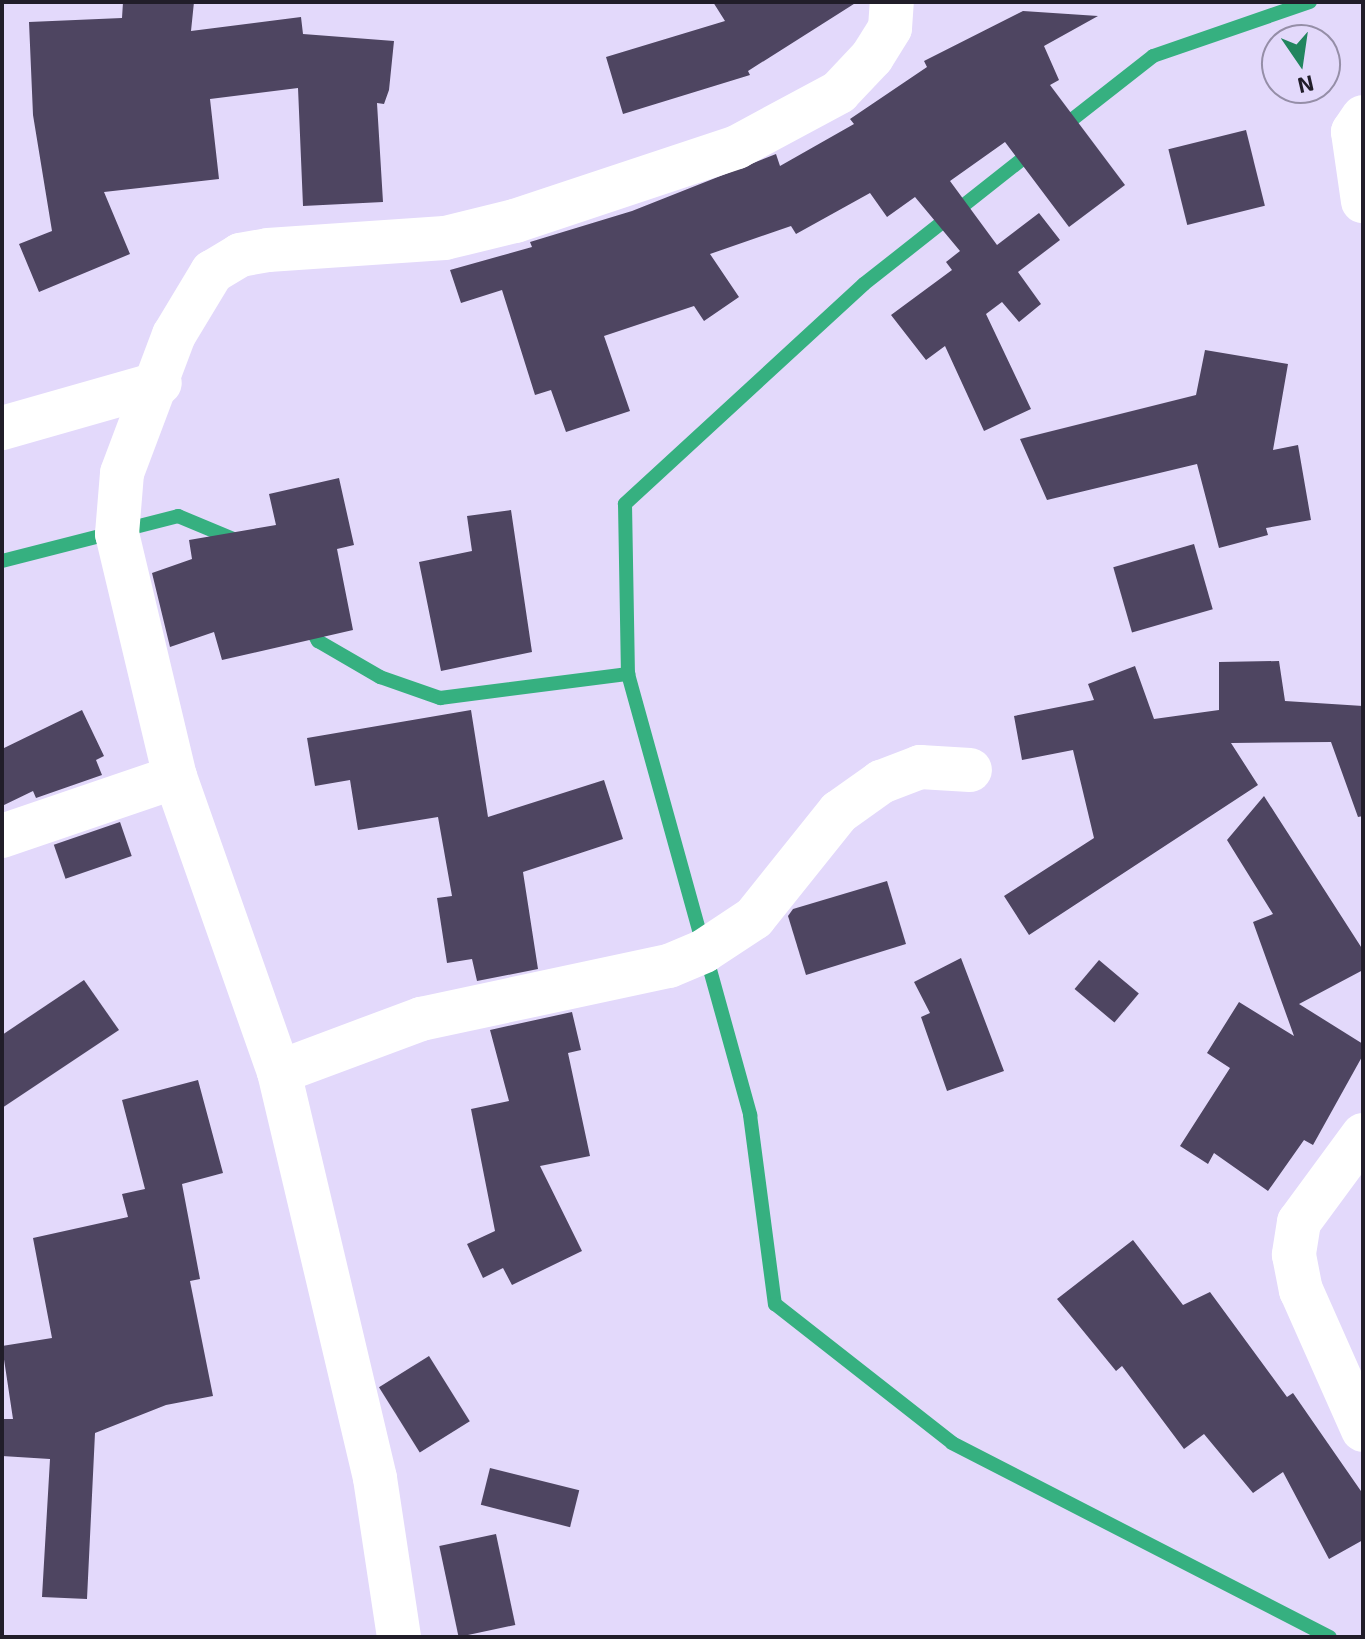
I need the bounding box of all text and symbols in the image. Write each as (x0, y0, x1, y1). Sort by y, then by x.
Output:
north arrow (1261, 24, 1341, 104)
text: N (1295, 71, 1317, 100)

